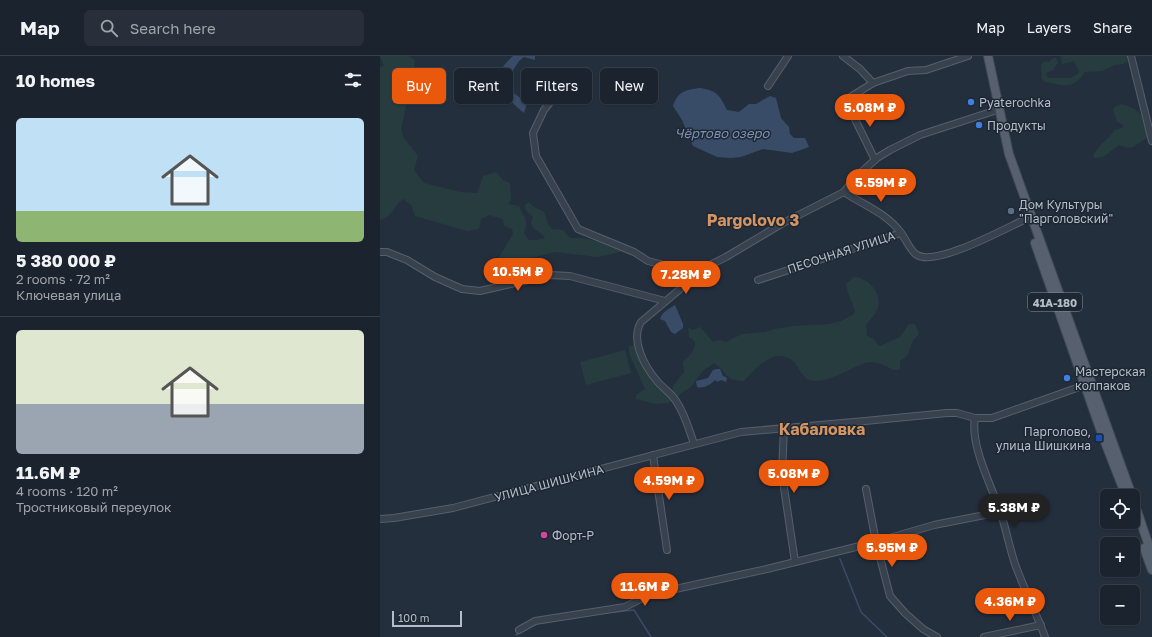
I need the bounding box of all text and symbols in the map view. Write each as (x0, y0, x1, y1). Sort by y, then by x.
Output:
search box (84, 10, 364, 46)
text: Map (20, 16, 60, 39)
icon: search (98, 17, 120, 39)
text: Search here (130, 19, 216, 37)
text: Map (976, 19, 1005, 36)
text: Layers (1027, 19, 1071, 36)
text: Share (1093, 19, 1132, 36)
chip: Buy (392, 68, 446, 104)
chip: Rent (454, 68, 513, 104)
chip: Filters (521, 68, 592, 104)
chip: New (600, 68, 658, 104)
icon: filters (342, 69, 364, 91)
text: 10 homes (16, 70, 95, 91)
pin: 5.08M ₽ (833, 94, 907, 128)
place label: Pyaterochka (979, 95, 1051, 110)
marker: Pyaterochka (966, 97, 976, 107)
text: 5.08M ₽ (844, 99, 896, 115)
place label: Продукты (987, 118, 1046, 133)
marker: Продукты (974, 120, 984, 130)
water label: Чёртово озеро (675, 125, 770, 141)
icon: home (154, 144, 226, 216)
pin: 5.59M ₽ (844, 169, 918, 203)
text: 5.59M ₽ (855, 174, 907, 190)
place label: Дом Культуры "Парголовский" (1019, 197, 1113, 226)
marker: Дом Культуры "Парголовский" (1006, 206, 1016, 216)
district label: Pargolovo 3 (707, 210, 799, 230)
street label: ПЕСОЧНАЯ УЛИЦА (785, 228, 897, 276)
text: 5 380 000 ₽ (16, 250, 116, 271)
pin: 10.5M ₽ (481, 258, 555, 292)
pin: 7.28M ₽ (649, 261, 723, 295)
text: 10.5M ₽ (493, 263, 543, 279)
text: 7.28M ₽ (660, 266, 712, 282)
text: 2 rooms · 72 m² (16, 271, 110, 287)
text: Ключевая улица (16, 287, 121, 303)
road number: 41А-180 (1028, 293, 1082, 311)
icon: home (154, 356, 226, 428)
place label: Мастерская колпаков (1075, 364, 1146, 393)
marker: Мастерская колпаков (1062, 373, 1072, 383)
district label: Кабаловка (779, 419, 865, 439)
place label: Парголово, улица Шишкина (996, 424, 1091, 453)
marker: Парголово, улица Шишкина (1094, 433, 1104, 443)
pin: 5.08M ₽ (757, 460, 831, 494)
street label: УЛИЦА ШИШКИНА (493, 461, 605, 505)
text: 11.6M ₽ (16, 462, 81, 483)
text: 5.08M ₽ (768, 465, 820, 481)
pin: 4.59M ₽ (632, 467, 706, 501)
text: 4.59M ₽ (643, 472, 695, 488)
text: 4 rooms · 120 m² (16, 483, 118, 499)
map controls (1100, 489, 1140, 625)
button: locate (1100, 489, 1140, 529)
pin: 5.38M ₽ (977, 494, 1051, 528)
text: Тростниковый переулок (16, 499, 172, 515)
text: 5.38M ₽ (988, 499, 1040, 515)
place label: Форт-Р (552, 528, 594, 543)
marker: Форт-Р (539, 530, 549, 540)
pin: 5.95M ₽ (855, 534, 929, 568)
button: + (1100, 537, 1140, 577)
text: 5.95M ₽ (866, 539, 918, 555)
pin: 11.6M ₽ (608, 573, 682, 607)
text: 11.6M ₽ (620, 578, 670, 594)
button: − (1100, 585, 1140, 625)
pin: 4.36M ₽ (973, 588, 1047, 622)
text: 4.36M ₽ (984, 593, 1036, 609)
scale bar (392, 609, 462, 628)
text: 100 m (398, 611, 429, 624)

